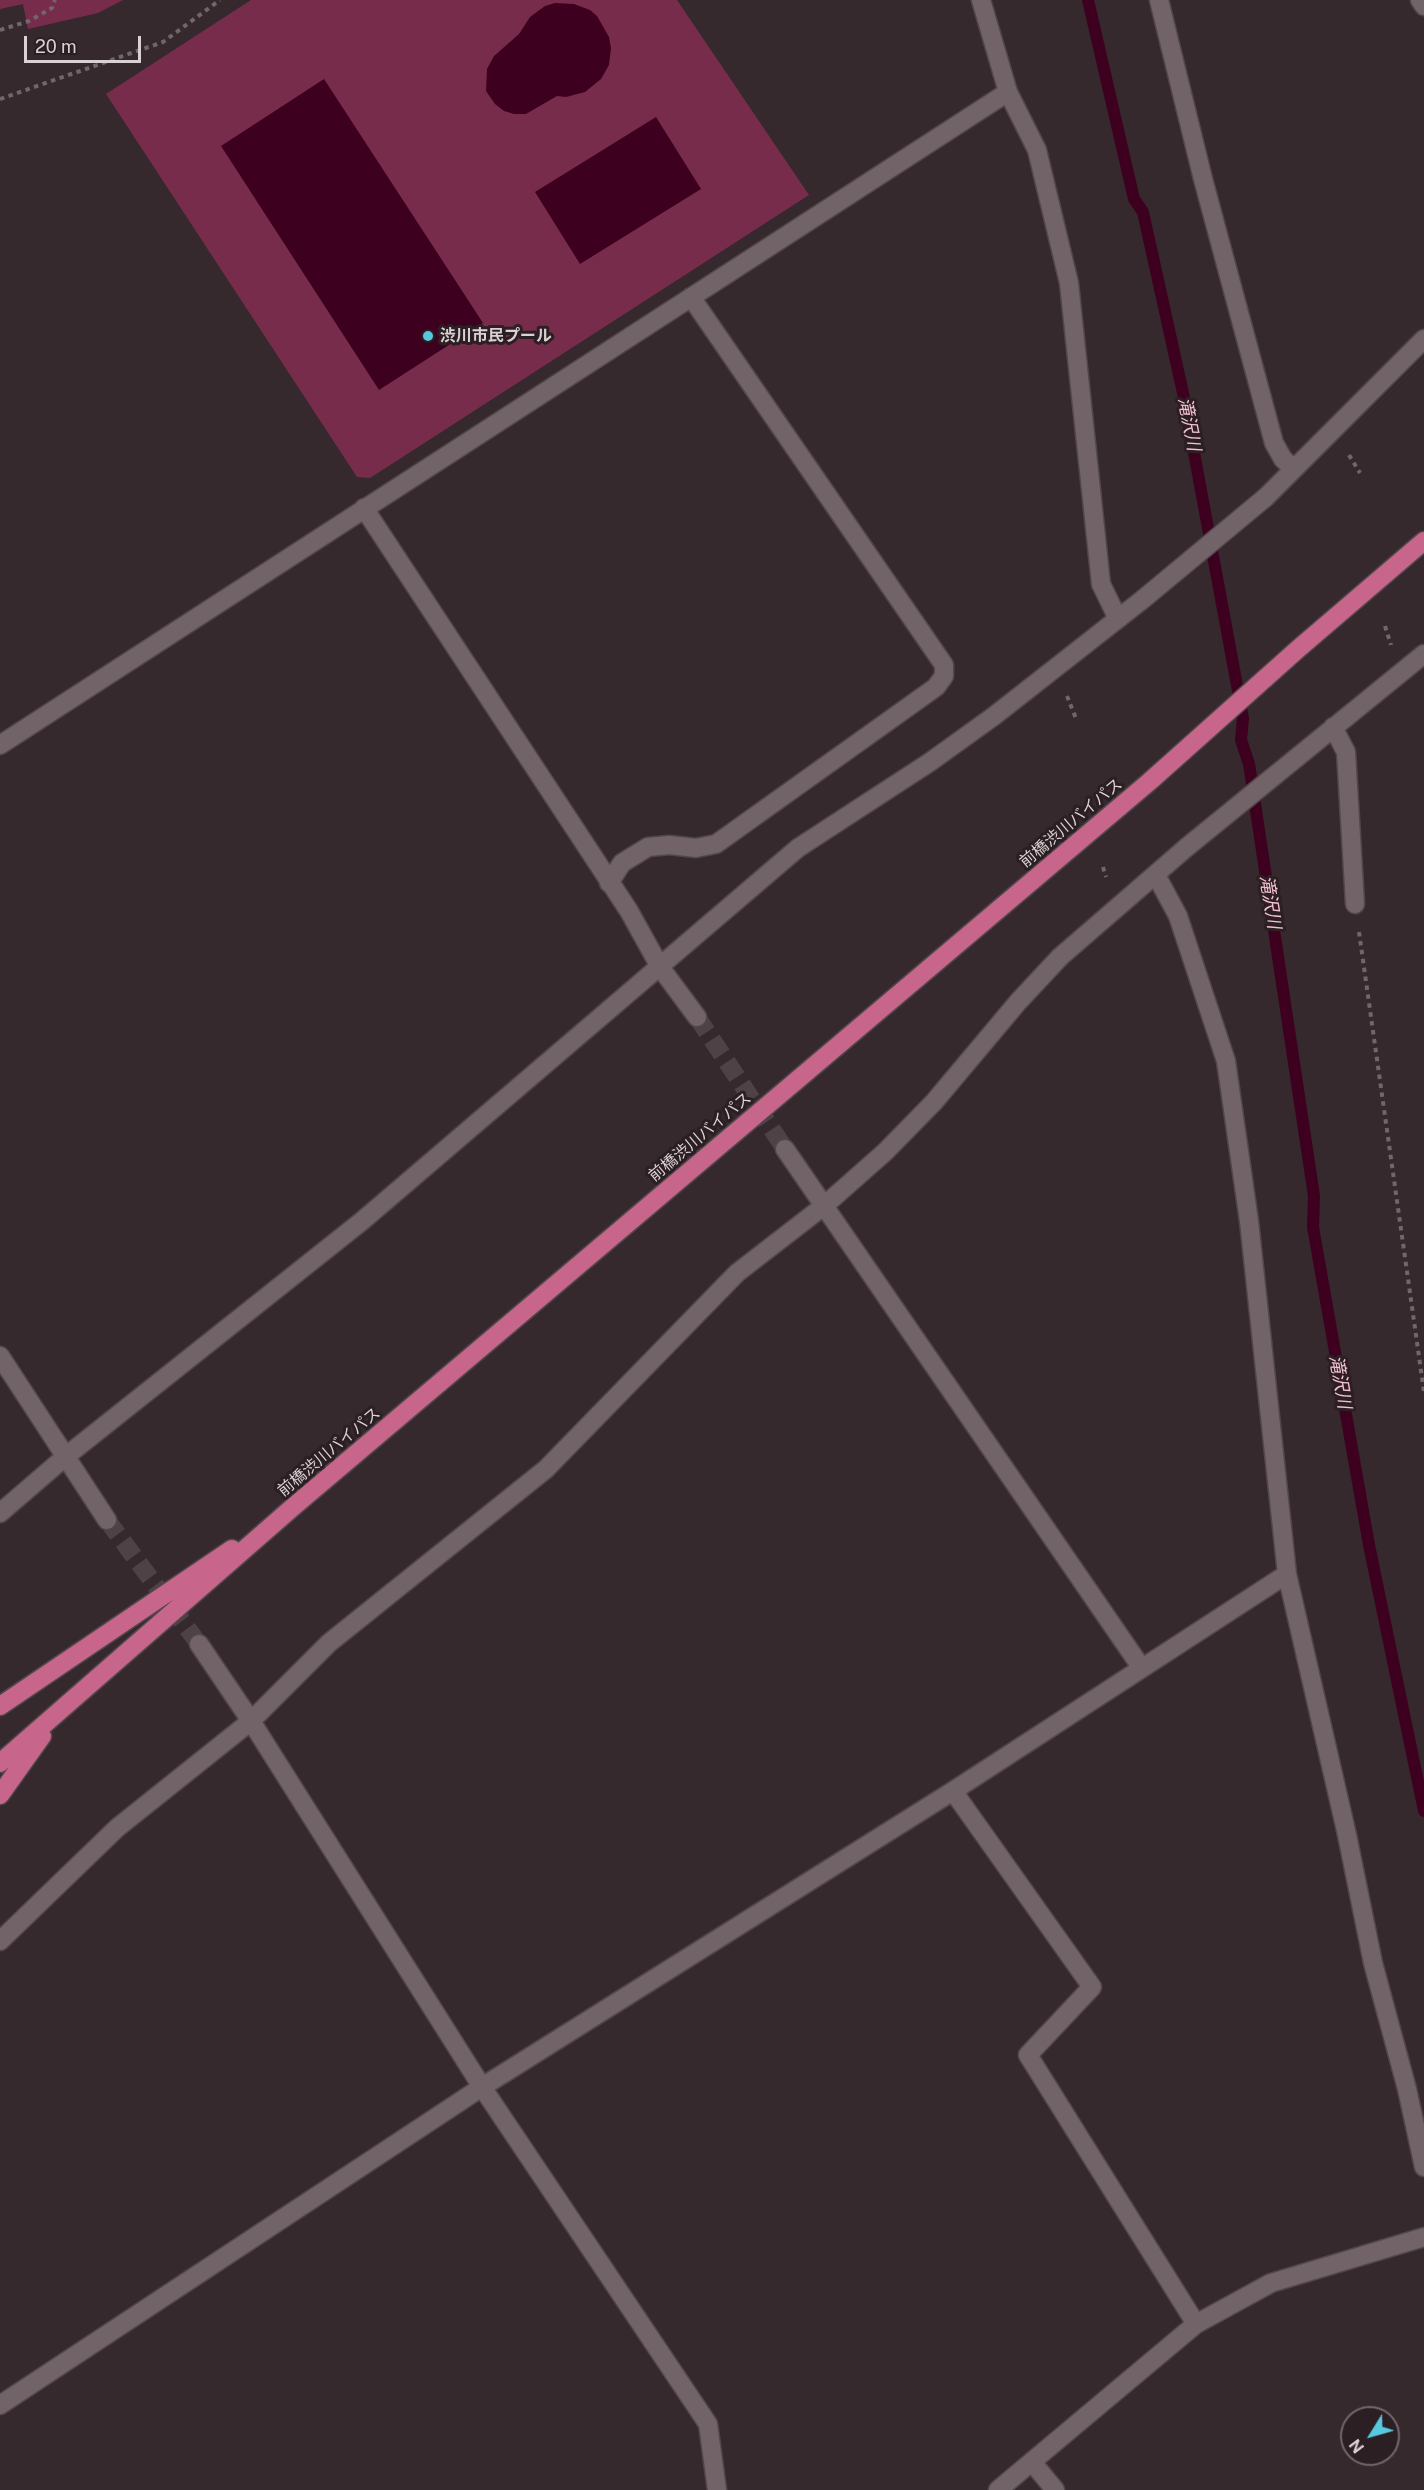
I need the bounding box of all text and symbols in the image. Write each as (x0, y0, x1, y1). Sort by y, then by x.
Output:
scale bar (27, 24, 144, 62)
text: 20 m (35, 36, 77, 57)
place label: 渋川市民プール (440, 326, 552, 346)
marker: 渋川市民プール (421, 329, 435, 343)
water label: 滝沢川 (1173, 395, 1205, 453)
street label: 前橋渋川バイパス (1016, 775, 1126, 871)
water label: 滝沢川 (1255, 874, 1285, 930)
street label: 前橋渋川バイパス (645, 1089, 755, 1185)
water label: 滝沢川 (1325, 1354, 1355, 1410)
street label: 前橋渋川バイパス (274, 1404, 384, 1500)
north arrow (1340, 2406, 1400, 2466)
text: N (1345, 2435, 1368, 2457)

